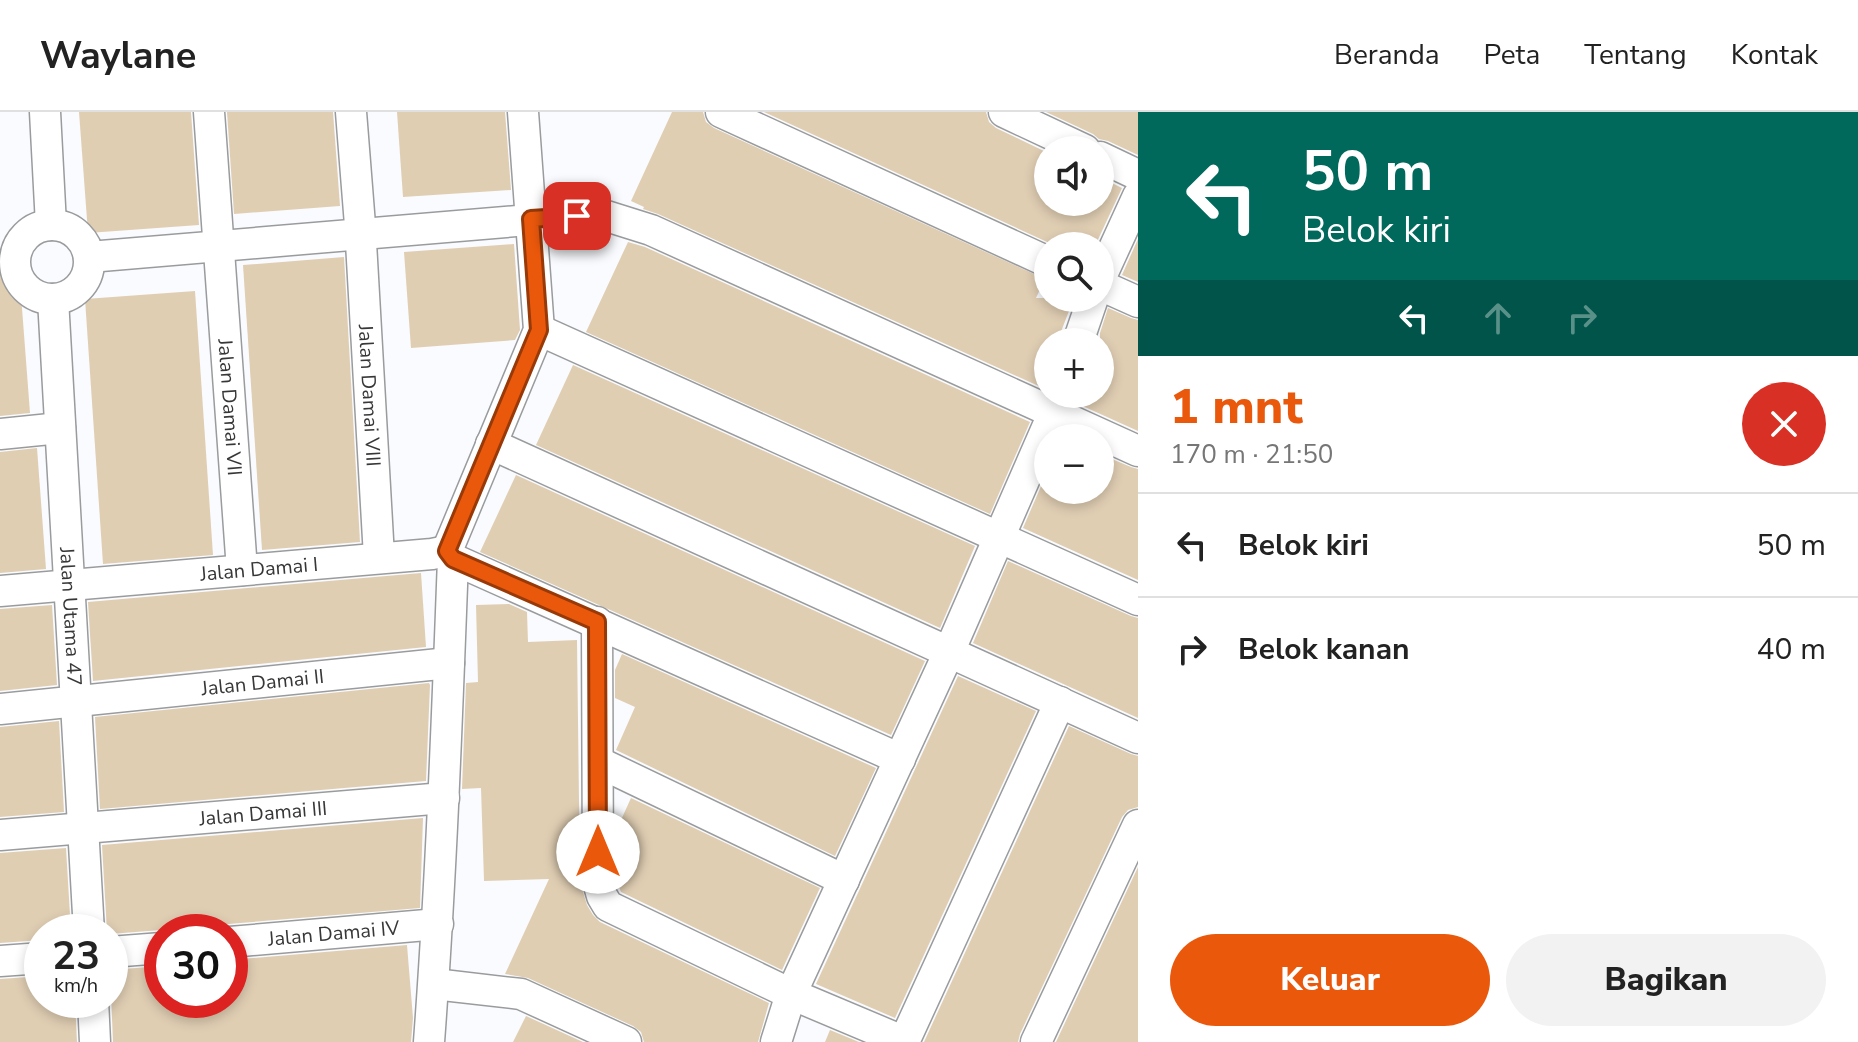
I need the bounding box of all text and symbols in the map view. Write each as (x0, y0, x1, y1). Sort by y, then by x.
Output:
text: Waylane (40, 30, 196, 81)
text: Beranda (1334, 36, 1440, 74)
text: Peta (1484, 36, 1540, 74)
text: Tentang (1584, 36, 1687, 74)
text: Kontak (1731, 36, 1818, 74)
text: 50 m (1302, 133, 1433, 210)
map controls (1034, 136, 1114, 504)
button: sound (1034, 136, 1114, 216)
icon: left (1170, 144, 1274, 248)
pin (543, 182, 611, 250)
icon: arrive (555, 194, 599, 238)
text: Belok kiri (1302, 206, 1451, 255)
button: search (1034, 232, 1114, 312)
icon: left (1392, 296, 1436, 340)
icon: ahead (1476, 296, 1520, 340)
icon: right (1560, 296, 1604, 340)
street label: Jalan Damai VIII (352, 323, 387, 467)
button: + (1034, 328, 1114, 408)
street label: Jalan Damai VII (212, 337, 249, 477)
text: 1 mnt (1170, 374, 1303, 440)
button: close (1742, 382, 1826, 466)
button: − (1034, 424, 1114, 504)
text: 170 m · 21:50 (1170, 437, 1333, 472)
icon: left (1170, 523, 1214, 567)
text: Belok kiri (1238, 525, 1369, 566)
text: 50 m (1757, 525, 1826, 566)
street label: Jalan Utama 47 (54, 545, 88, 687)
street label: Jalan Damai I (198, 550, 319, 587)
icon: right (1170, 627, 1214, 671)
text: Belok kanan (1238, 629, 1410, 670)
text: 40 m (1757, 629, 1826, 670)
street label: Jalan Damai II (199, 662, 325, 702)
street label: Jalan Damai III (197, 794, 328, 832)
position arrow (556, 810, 640, 894)
speed limit sign: 30 (144, 914, 248, 1018)
street label: Jalan Damai IV (266, 914, 401, 952)
text: 23 (52, 929, 100, 983)
button: Keluar (1170, 934, 1490, 1026)
button: Bagikan (1506, 934, 1826, 1026)
text: km/h (54, 972, 98, 999)

